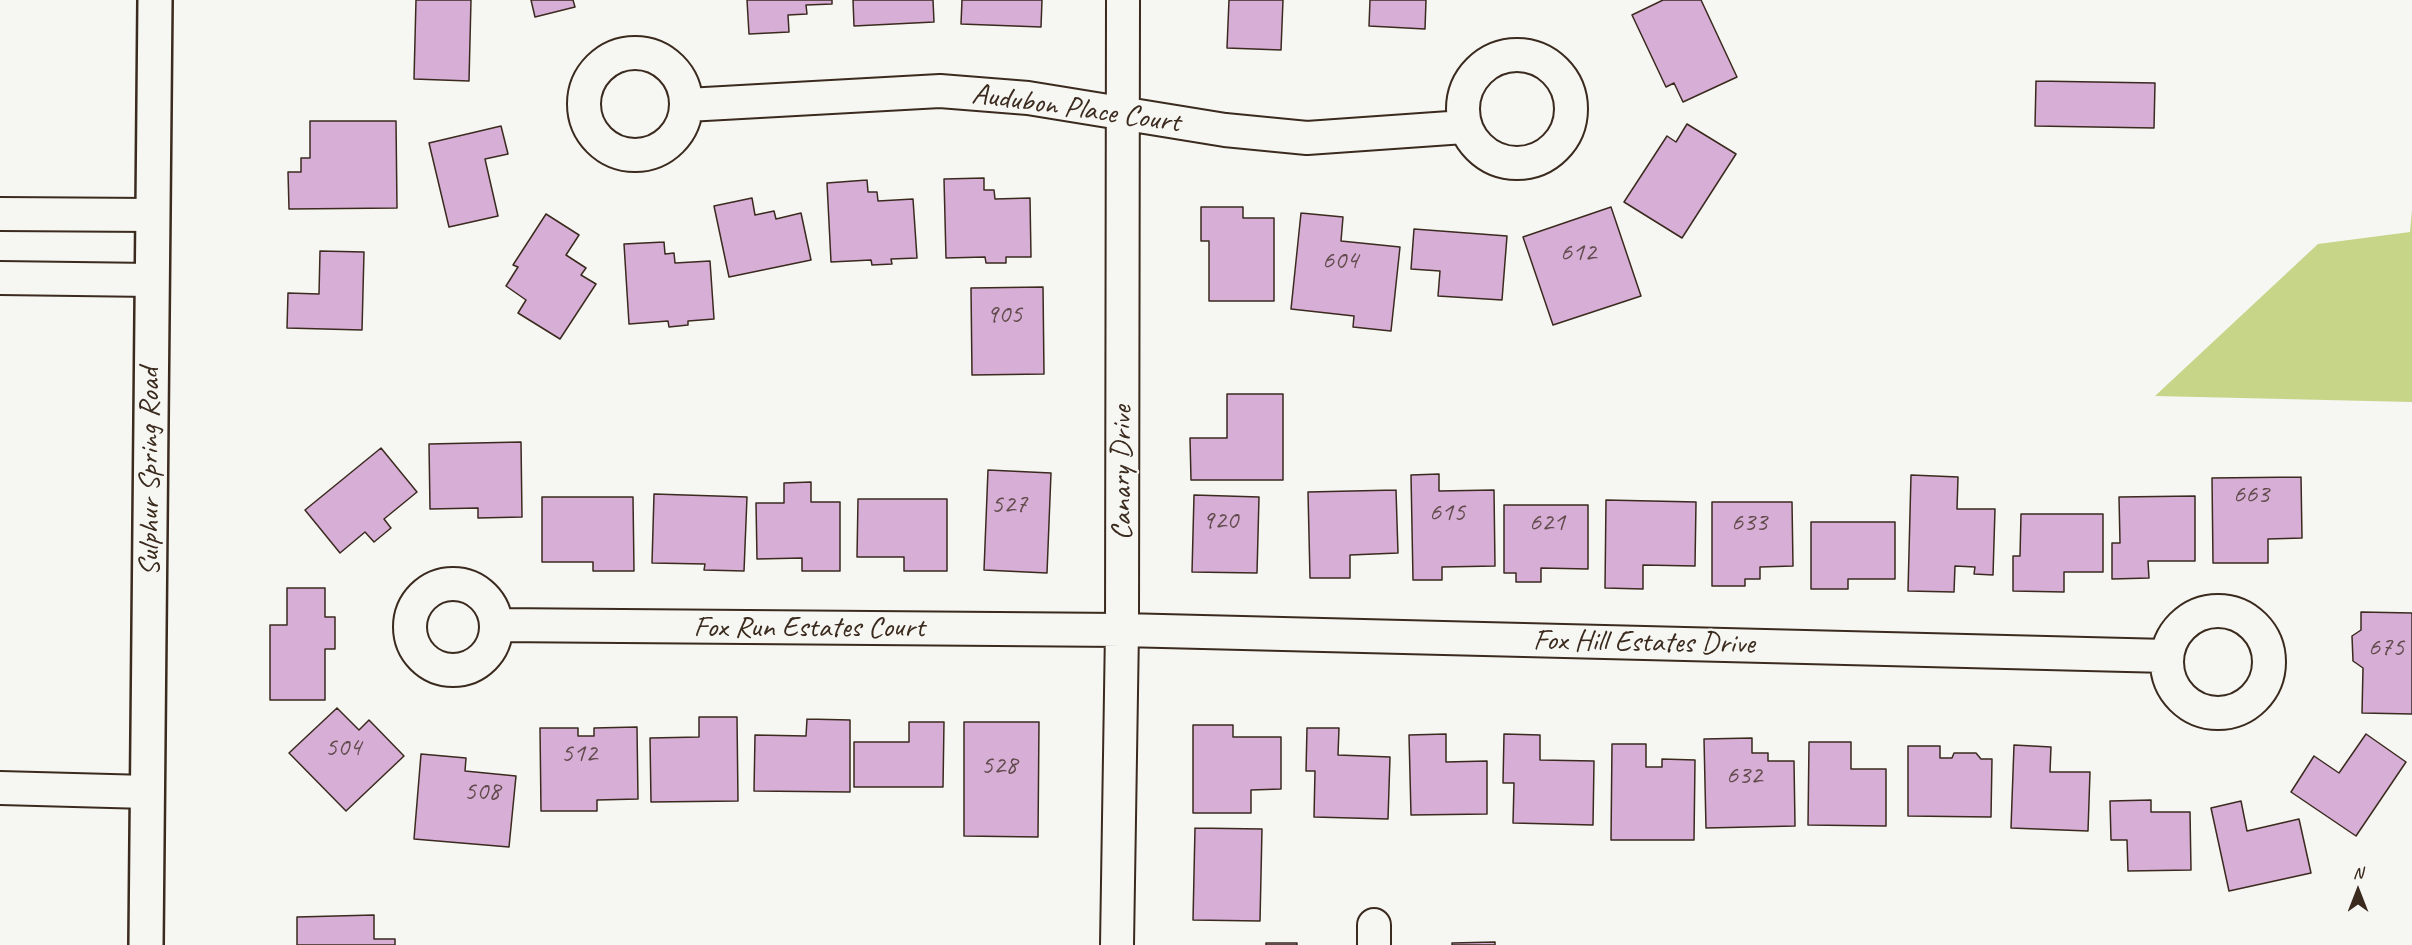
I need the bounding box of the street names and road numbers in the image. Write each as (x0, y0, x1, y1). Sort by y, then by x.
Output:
street label: Audubon Place Court (970, 77, 1182, 141)
street label: Sulphur Spring Road (132, 368, 168, 576)
street label: Canary Drive (1104, 406, 1140, 540)
street label: Fox Run Estates Court (693, 610, 925, 646)
street label: Fox Hill Estates Drive (1533, 623, 1755, 663)

